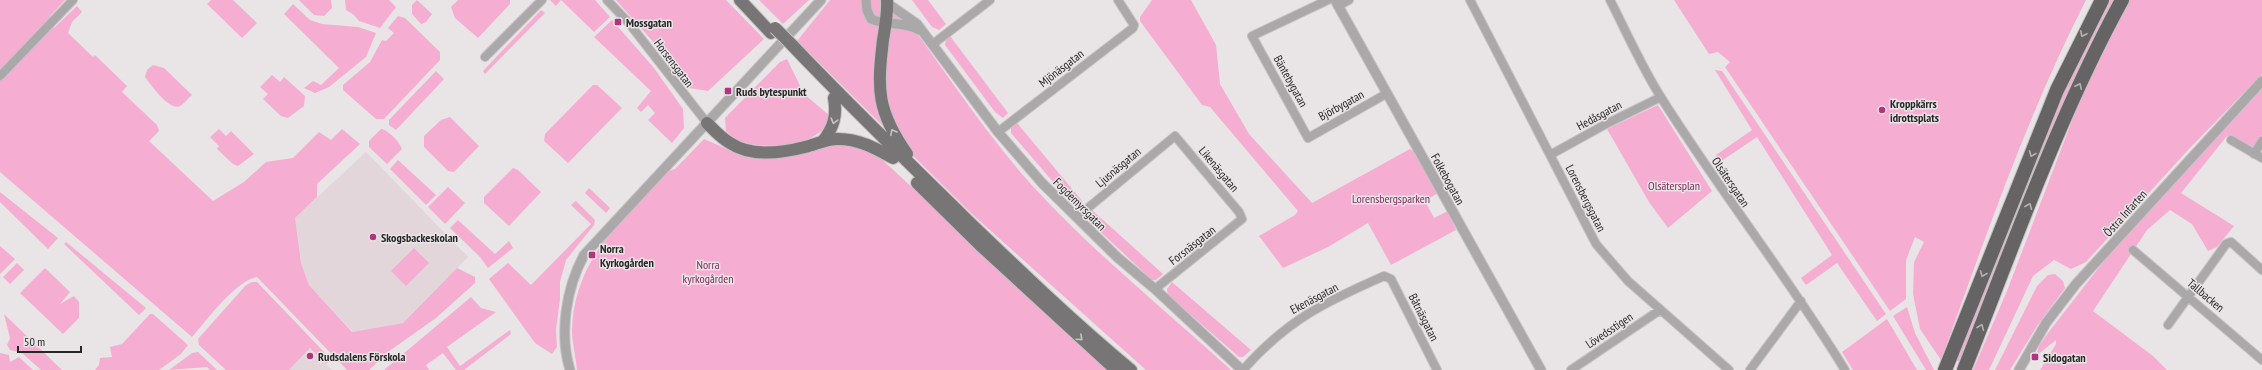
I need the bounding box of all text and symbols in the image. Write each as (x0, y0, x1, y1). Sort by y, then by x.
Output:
place label: Mossgatan (626, 15, 672, 30)
marker: Mossgatan (613, 17, 623, 27)
one-way arrow (2080, 30, 2088, 38)
street label: Horsensgatan (651, 36, 697, 90)
street label: Mjönäsgatan (1036, 46, 1086, 90)
street label: Bäntebygatan (1271, 53, 1311, 109)
one-way arrow (2074, 83, 2082, 91)
place label: Ruds bytespunkt (736, 84, 807, 99)
marker: Ruds bytespunkt (723, 86, 733, 96)
street label: Björbygatan (1316, 86, 1366, 124)
place label: Kroppkärrs idrottsplats (1890, 96, 1939, 125)
street label: Hedåsgatan (1574, 97, 1624, 133)
marker: Kroppkärrs idrottsplats (1877, 105, 1887, 115)
one-way arrow (830, 117, 839, 124)
one-way arrow (890, 129, 898, 136)
street label: Likenäsgatan (1196, 143, 1242, 195)
street label: Ljusnäsgatan (1092, 144, 1144, 190)
one-way arrow (2028, 150, 2036, 157)
street label: Folkebogatan (1428, 151, 1468, 207)
street label: Olsätersgatan (1709, 154, 1753, 210)
street label: Lorensbergsgatan (1563, 162, 1609, 234)
street label: Fogdemyrsgatan (1050, 174, 1110, 234)
park label: Olsätersplan (1648, 178, 1700, 193)
street label: Östra Infarten (2100, 187, 2150, 239)
park label: Lorensbergsparken (1352, 191, 1430, 206)
one-way arrow (2025, 203, 2033, 210)
street label: Forsnäsgatan (1166, 222, 1218, 268)
place label: Skogsbackeskolan (381, 230, 458, 245)
marker: Skogsbackeskolan (368, 232, 378, 242)
place label: Norra Kyrkogården (600, 241, 654, 270)
marker: Norra Kyrkogården (587, 250, 597, 260)
park label: Norra kyrkogården (683, 257, 733, 286)
one-way arrow (1980, 270, 1988, 278)
street label: Tallbacken (2184, 275, 2228, 315)
street label: Ekenäsgatan (1287, 279, 1341, 317)
street label: Båtnäsgatan (1406, 291, 1442, 343)
street label: Lövedsstigen (1583, 309, 1635, 351)
one-way arrow (1976, 324, 1984, 332)
scale bar (18, 328, 81, 354)
one-way arrow (1075, 333, 1083, 341)
text: 50 m (24, 334, 45, 349)
place label: Rudsdalens Förskola (318, 349, 405, 364)
place label: Sidogatan (2043, 350, 2086, 365)
marker: Rudsdalens Förskola (305, 351, 315, 361)
marker: Sidogatan (2030, 352, 2040, 362)

